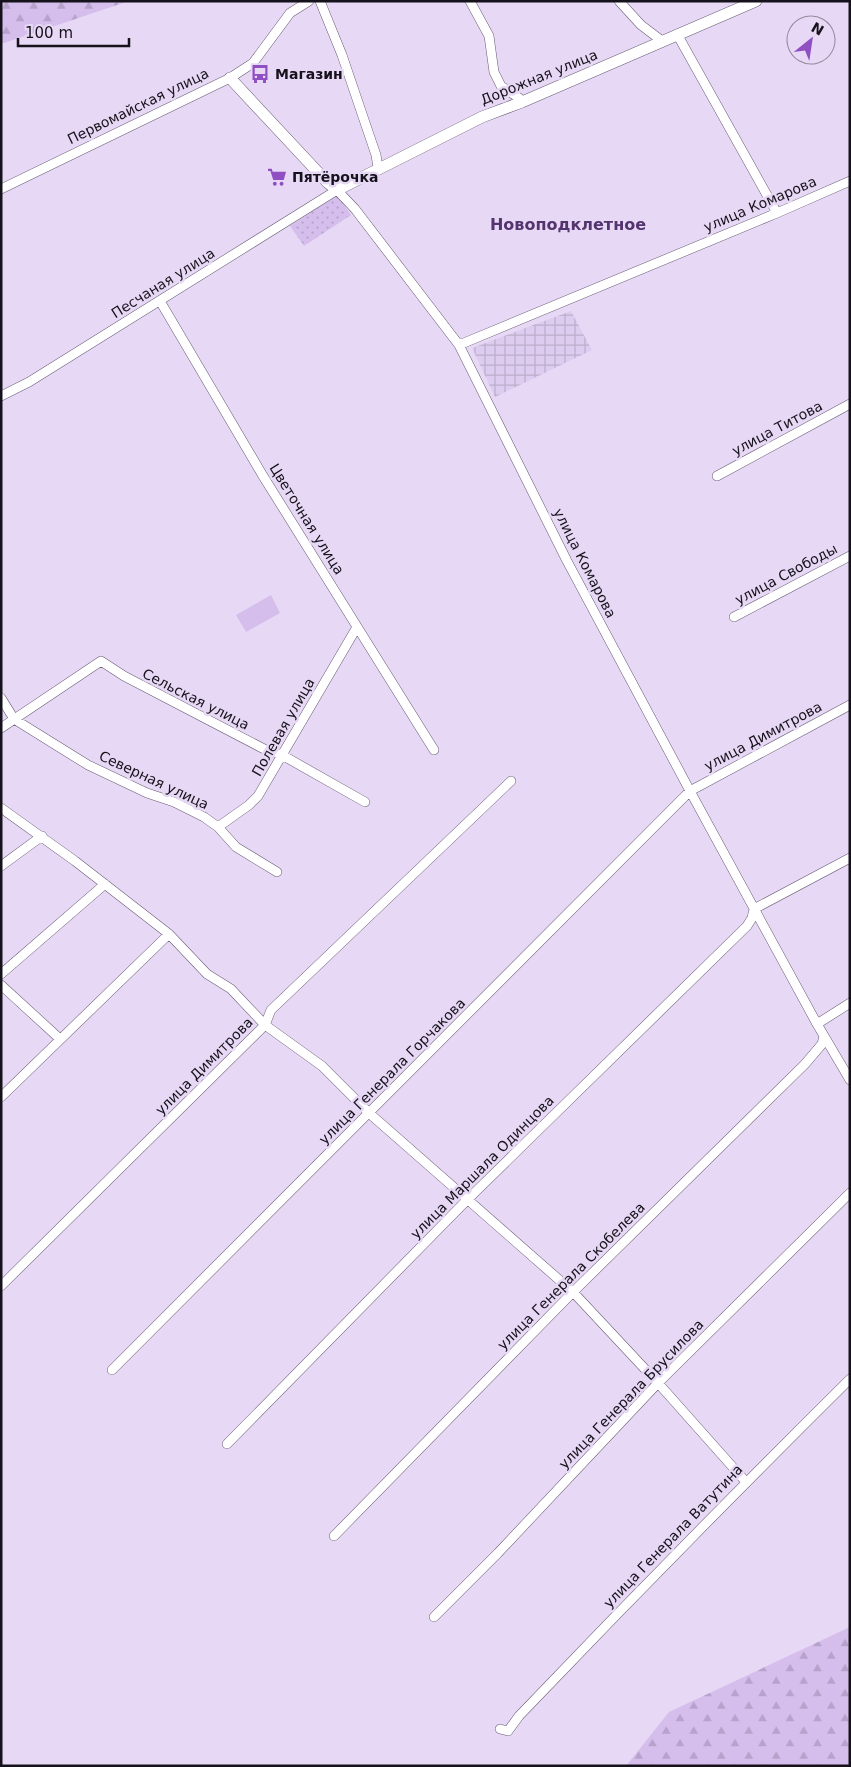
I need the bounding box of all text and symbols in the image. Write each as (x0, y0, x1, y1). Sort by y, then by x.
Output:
scale bar (18, 15, 129, 47)
north arrow (786, 15, 836, 65)
text: N (808, 19, 827, 39)
text: 100 m (25, 24, 73, 42)
street label: Дорожная улица (478, 46, 600, 108)
bus stop icon: Магазин (249, 63, 271, 85)
street label: Первомайская улица (65, 65, 211, 147)
place label: Магазин (275, 66, 343, 82)
supermarket icon: Пятёрочка (266, 166, 288, 188)
place label: Пятёрочка (292, 169, 379, 185)
street label: улица Комарова (701, 173, 819, 235)
district label: Новоподклетное (490, 215, 646, 234)
street label: Песчаная улица (108, 245, 218, 321)
street label: улица Титова (729, 397, 825, 459)
street label: Цветочная улица (266, 461, 348, 577)
street label: улица Комарова (550, 506, 620, 620)
street label: улица Свободы (732, 540, 840, 608)
street label: Сельская улица (140, 665, 252, 733)
street label: Полевая улица (248, 675, 318, 779)
street label: улица Димитрова (701, 698, 825, 774)
street label: Северная улица (97, 748, 211, 812)
street label: улица Генерала Горчакова (316, 995, 468, 1147)
street label: улица Димитрова (152, 1014, 256, 1118)
street label: улица Маршала Одинцова (407, 1092, 557, 1242)
street label: улица Генерала Скобелева (494, 1199, 648, 1353)
street label: улица Генерала Брусилова (555, 1316, 707, 1472)
street label: улица Генерала Ватутина (600, 1461, 746, 1611)

